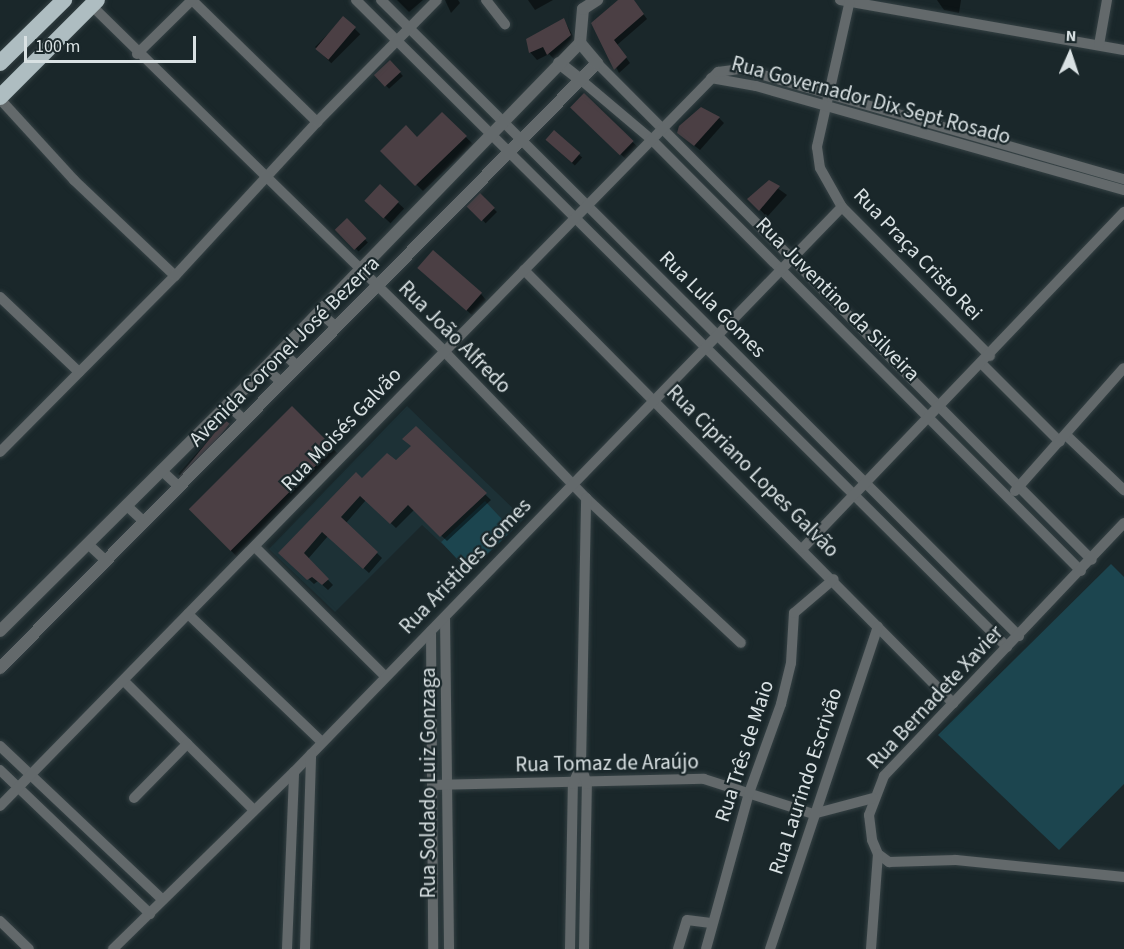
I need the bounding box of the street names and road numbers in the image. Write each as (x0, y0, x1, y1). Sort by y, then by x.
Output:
street label: Rua Governador Dix Sept Rosado (729, 51, 1013, 149)
street label: Rua Praça Cristo Rei (848, 183, 988, 325)
street label: Rua Juventino da Silveira (751, 212, 925, 386)
street label: Rua Lula Gomes (654, 245, 772, 363)
street label: Avenida Coronel José Bezerra (183, 250, 385, 452)
street label: Rua João Alfredo (393, 275, 517, 399)
street label: Rua Moisés Galvão (276, 362, 406, 496)
street label: Rua Cipriano Lopes Galvão (661, 379, 845, 563)
street label: Rua Aristides Gomes (394, 493, 536, 639)
street label: Rua Bernadete Xavier (862, 620, 1008, 774)
street label: Rua Soldado Luiz Gonzaga (415, 668, 441, 898)
street label: Rua Três de Maio (709, 677, 779, 825)
street label: Rua Laurindo Escrivão (763, 684, 847, 878)
street label: Rua Tomaz de Araújo (515, 749, 699, 777)

